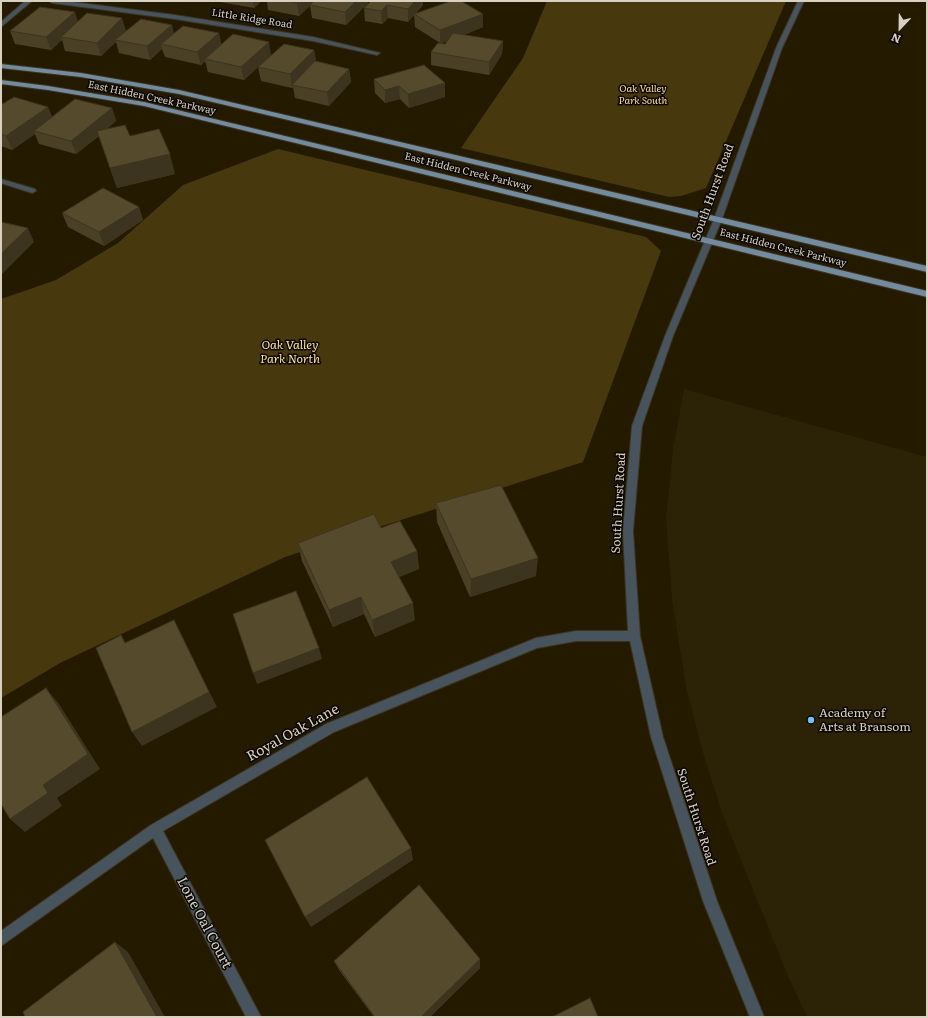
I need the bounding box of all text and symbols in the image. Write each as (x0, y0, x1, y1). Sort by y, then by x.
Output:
street label: Little Ridge Road (211, 7, 293, 31)
north arrow (880, 8, 920, 48)
text: N (888, 30, 903, 48)
street label: East Hidden Creek Parkway (87, 79, 217, 117)
park label: Oak Valley Park South (619, 83, 667, 106)
street label: South Hurst Road (689, 142, 737, 242)
street label: East Hidden Creek Parkway (403, 150, 533, 194)
street label: East Hidden Creek Parkway (718, 226, 848, 270)
park label: Oak Valley Park North (260, 338, 320, 366)
street label: South Hurst Road (609, 452, 629, 554)
street label: Royal Oak Lane (244, 701, 342, 765)
place label: Academy of Arts at Bransom (819, 706, 911, 734)
marker: Academy of Arts at Bransom (806, 715, 816, 725)
street label: South Hurst Road (673, 767, 719, 867)
street label: Lone Oal Court (173, 874, 235, 972)

